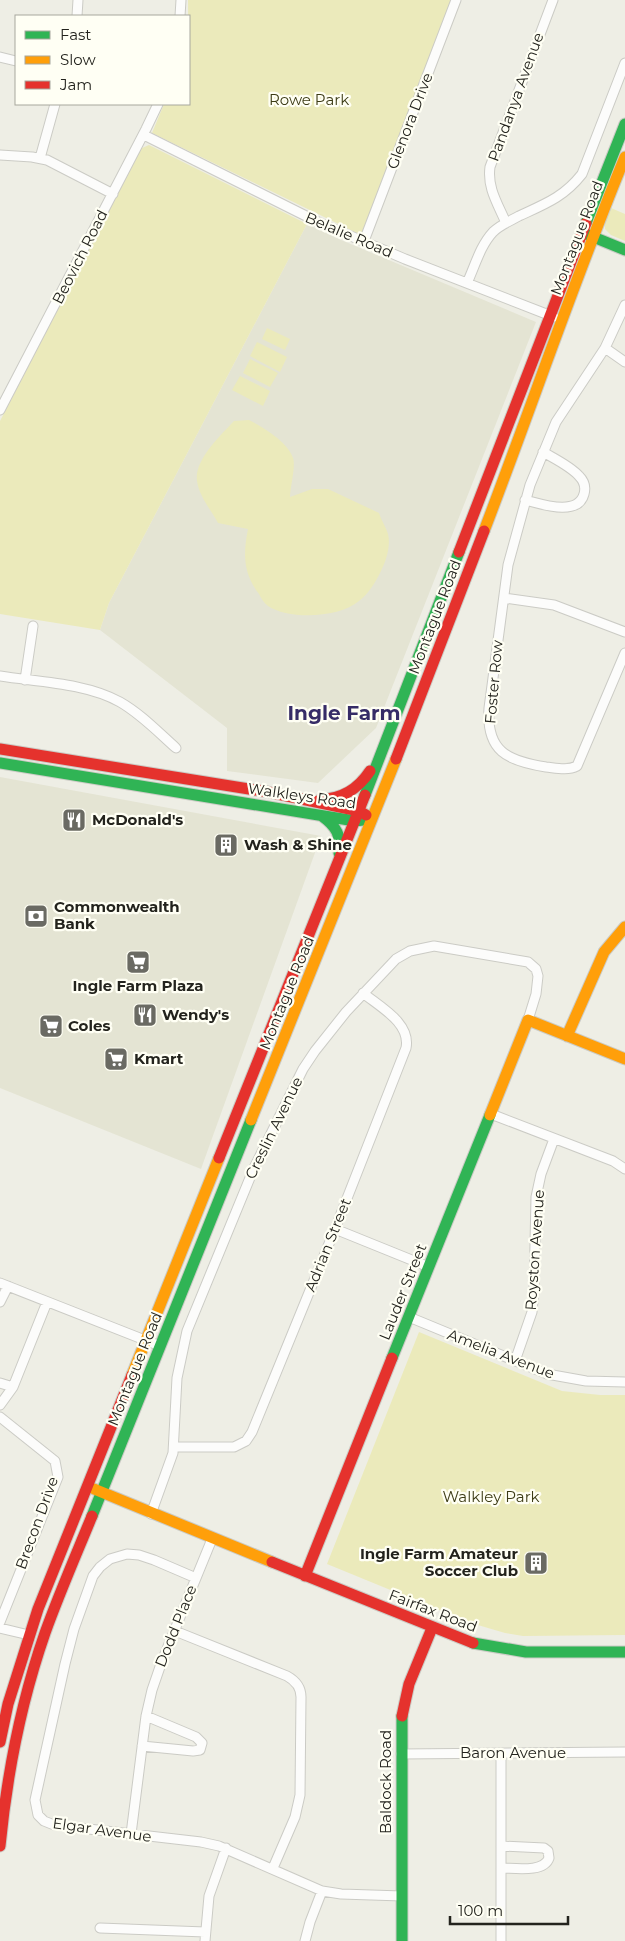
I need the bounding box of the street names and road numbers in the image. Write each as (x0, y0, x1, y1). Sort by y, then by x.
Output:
street label: Pandanya Avenue (483, 30, 548, 164)
street label: Glenora Drive (382, 70, 437, 172)
street label: Montague Road (546, 178, 607, 298)
street label: Beovich Road (48, 206, 111, 307)
street label: Belalie Road (302, 208, 396, 262)
street label: Montague Road (404, 557, 465, 677)
street label: Foster Row (480, 638, 507, 725)
street label: Walkleys Road (247, 778, 357, 813)
street label: Montague Road (255, 933, 318, 1053)
street label: Creslin Avenue (241, 1073, 307, 1182)
street label: Royston Avenue (521, 1189, 548, 1311)
street label: Adrian Street (300, 1195, 355, 1294)
street label: Lauder Street (375, 1241, 431, 1343)
street label: Montague Road (103, 1309, 166, 1429)
street label: Amelia Avenue (445, 1324, 557, 1383)
street label: Brecon Drive (11, 1474, 62, 1572)
street label: Dodd Place (150, 1582, 201, 1670)
street label: Fairfax Road (386, 1585, 480, 1636)
street label: Baldock Road (376, 1730, 395, 1834)
street label: Baron Avenue (460, 1743, 566, 1762)
street label: Elgar Avenue (51, 1813, 153, 1846)

